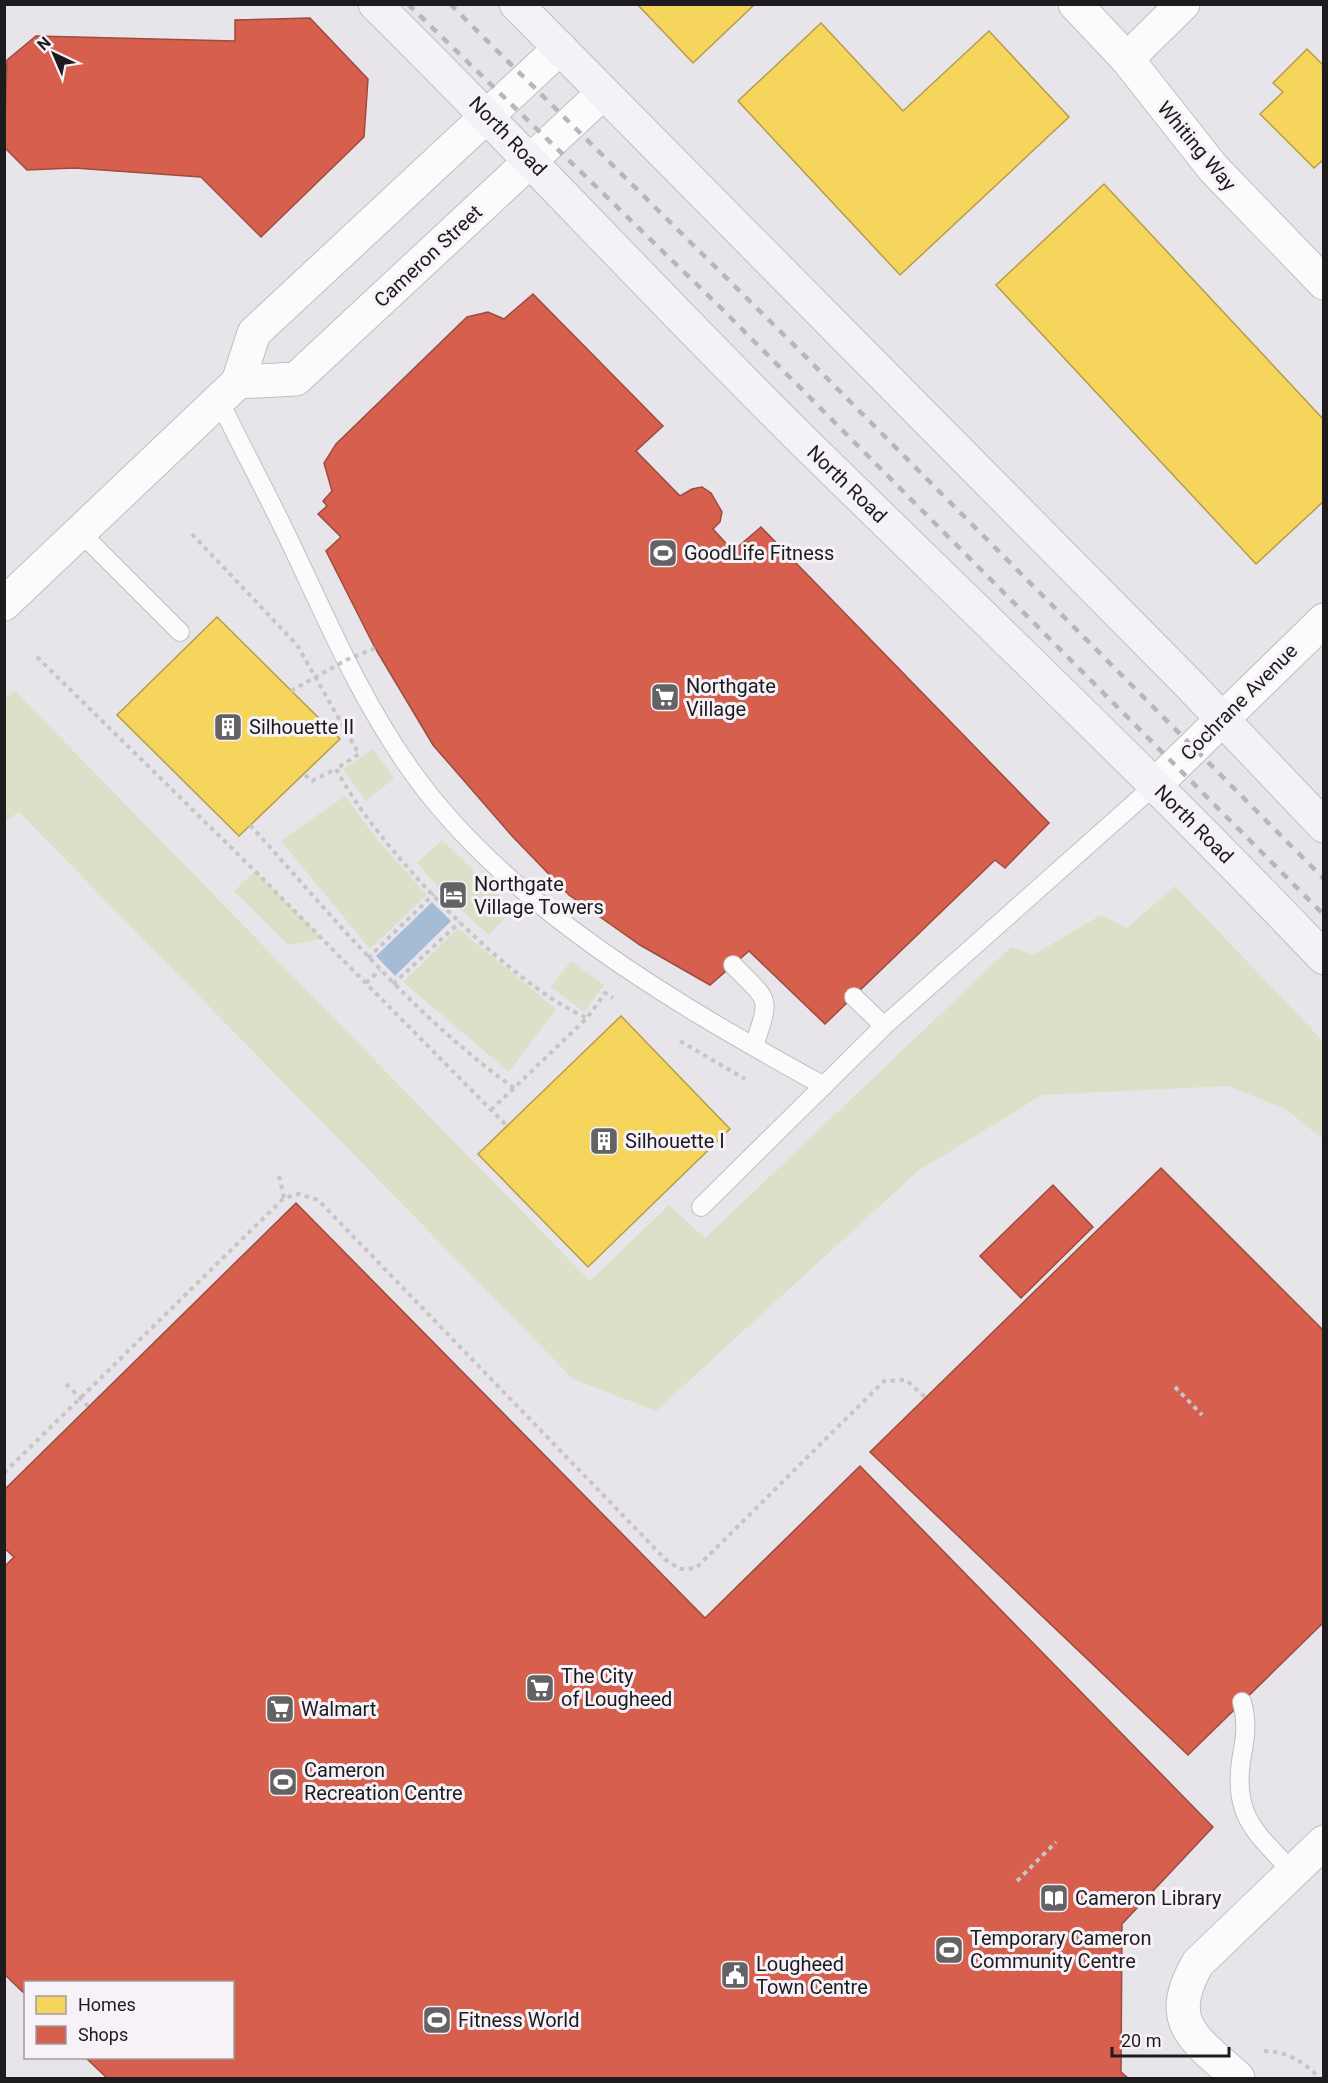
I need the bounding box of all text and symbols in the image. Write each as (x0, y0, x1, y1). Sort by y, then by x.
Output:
north arrow (24, 24, 84, 84)
text: N (33, 33, 55, 54)
street label: North Road (464, 91, 552, 181)
street label: Whiting Way (1152, 96, 1242, 196)
street label: Cameron Street (369, 200, 487, 312)
street label: North Road (802, 440, 892, 528)
sports icon: GoodLife Fitness (647, 537, 679, 569)
place label: GoodLife Fitness (684, 541, 834, 565)
street label: Cochrane Avenue (1176, 639, 1302, 765)
place label: Northgate Village (686, 674, 776, 721)
supermarket icon: Northgate Village (649, 681, 681, 713)
building icon: Silhouette II (212, 711, 244, 743)
place label: Silhouette II (249, 715, 354, 739)
street label: North Road (1150, 780, 1238, 868)
place label: Northgate Village Towers (474, 872, 604, 919)
hotel icon: Northgate Village Towers (437, 879, 469, 911)
building icon: Silhouette I (588, 1125, 620, 1157)
place label: Silhouette I (625, 1129, 725, 1153)
place label: The City of Lougheed (561, 1664, 672, 1711)
supermarket icon: The City of Lougheed (524, 1672, 556, 1704)
supermarket icon: Walmart (264, 1693, 296, 1725)
place label: Walmart (301, 1697, 376, 1721)
place label: Cameron Recreation Centre (304, 1758, 463, 1805)
sports icon: Cameron Recreation Centre (267, 1766, 299, 1798)
library icon: Cameron Library (1038, 1882, 1070, 1914)
place label: Cameron Library (1075, 1886, 1222, 1910)
place label: Temporary Cameron Community Centre (970, 1926, 1151, 1973)
sports icon: Temporary Cameron Community Centre (933, 1934, 965, 1966)
place label: Lougheed Town Centre (756, 1952, 868, 1999)
public building icon: Lougheed Town Centre (719, 1959, 751, 1991)
legend (24, 1981, 234, 2059)
text: Homes (78, 1994, 136, 2015)
sports icon: Fitness World (421, 2004, 453, 2036)
place label: Fitness World (458, 2008, 579, 2032)
scale bar (1112, 2020, 1229, 2058)
text: Shops (78, 2024, 128, 2045)
text: 20 m (1121, 2030, 1161, 2051)

